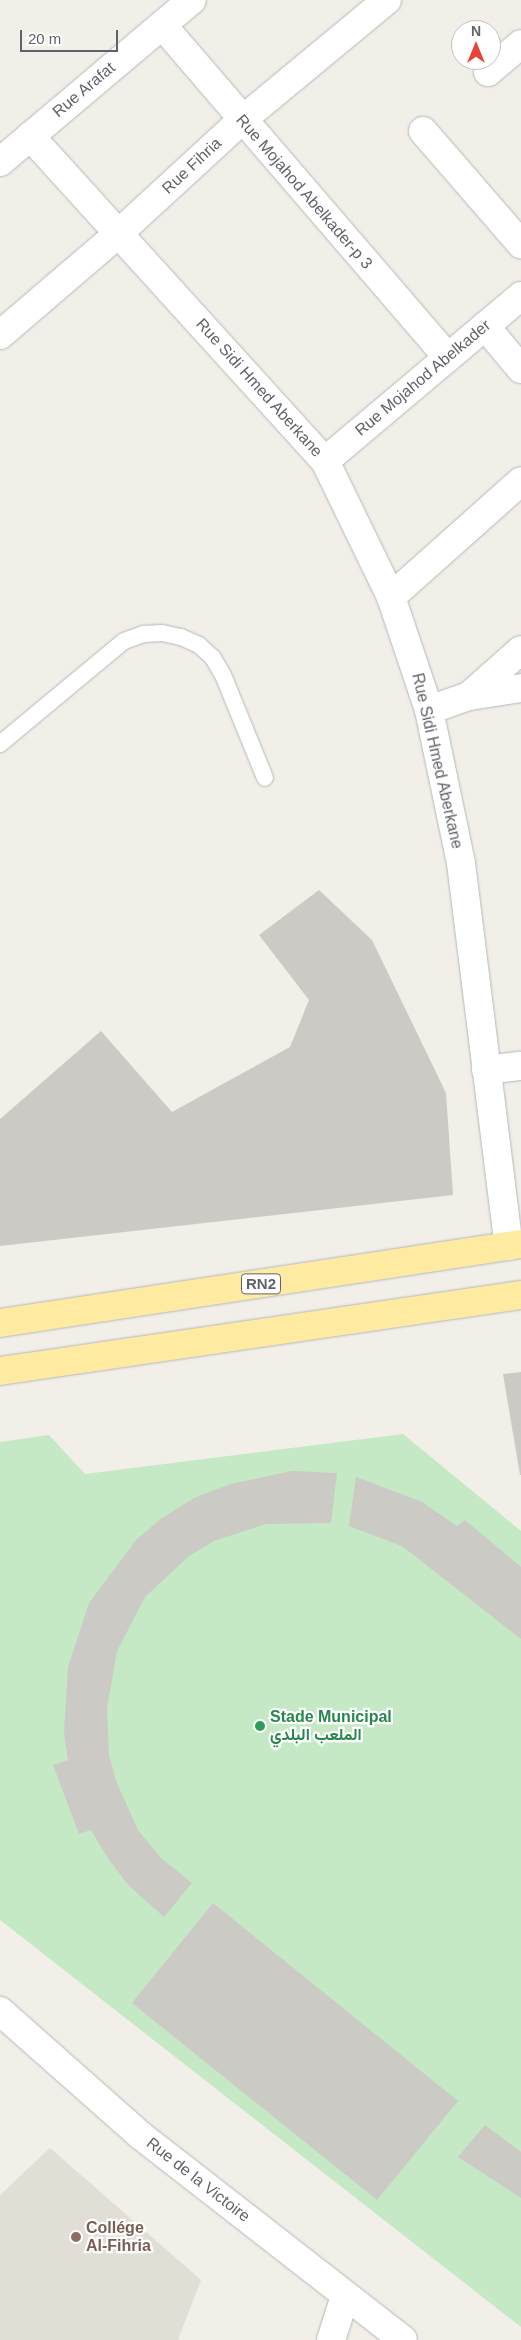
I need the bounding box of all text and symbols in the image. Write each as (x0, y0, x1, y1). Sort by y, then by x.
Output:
scale bar (22, 20, 120, 52)
north arrow (451, 20, 501, 70)
text: N (471, 23, 481, 39)
text: 20 m (28, 30, 61, 47)
street label: Rue Arafat (49, 58, 119, 122)
street label: Rue Mojahod Abelkader-p 3 (231, 111, 377, 273)
street label: Rue Fihria (158, 134, 226, 198)
street label: Rue Sidi Hmed Aberkane (191, 314, 327, 462)
street label: Rue Mojahod Abelkader (351, 315, 495, 441)
street label: Rue Sidi Hmed Aberkane (407, 671, 467, 851)
road number: RN2 (240, 1272, 282, 1296)
place label: Stade Municipal الملعب البلدي (270, 1707, 392, 1745)
marker: Stade Municipal الملعب البلدي (254, 1720, 266, 1732)
street label: Rue de la Victoire (142, 2134, 254, 2226)
place label: Collége Al-Fihria (86, 2218, 151, 2256)
marker: Collége Al-Fihria (70, 2231, 82, 2243)

